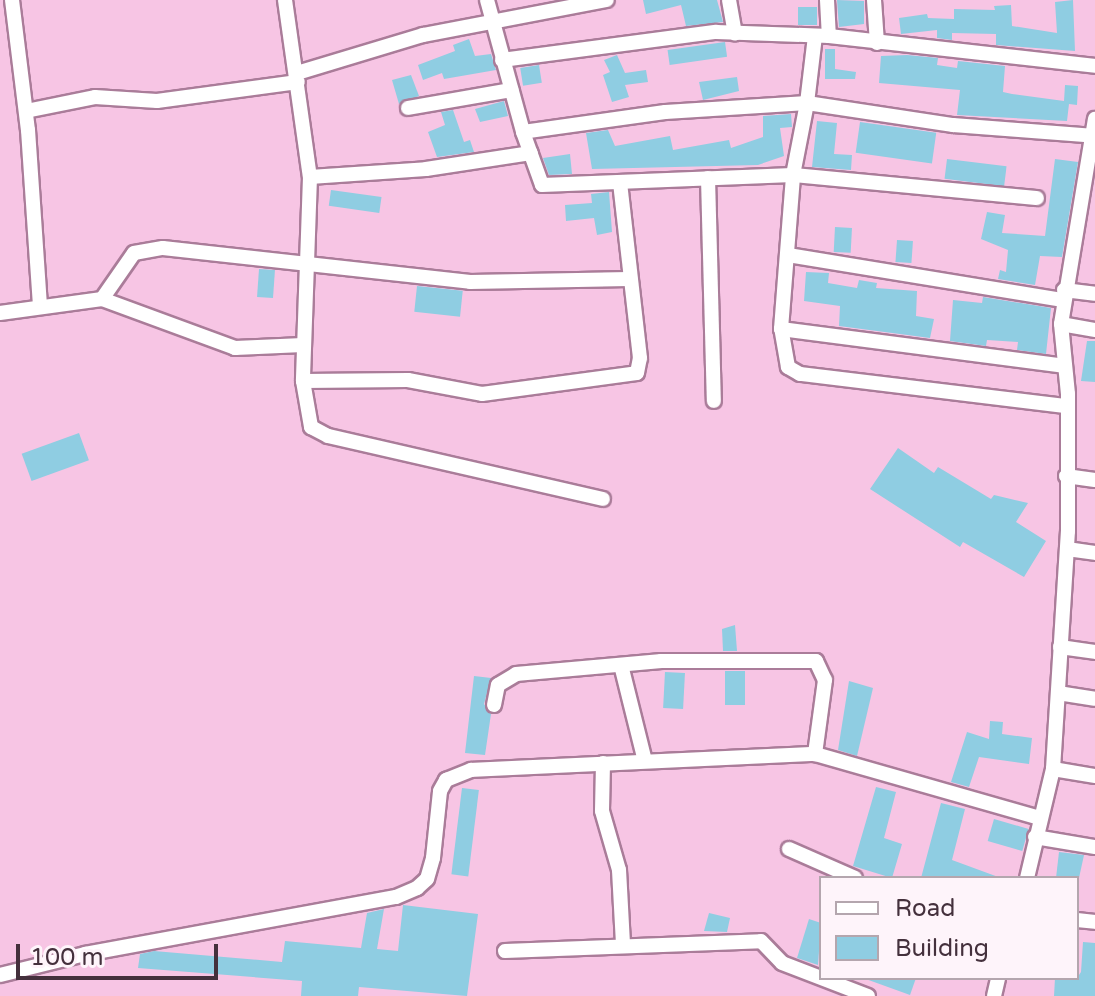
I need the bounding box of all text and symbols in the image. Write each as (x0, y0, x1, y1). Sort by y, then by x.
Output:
legend (819, 876, 1079, 980)
text: Road (895, 894, 955, 923)
scale bar (20, 928, 222, 978)
text: Building (895, 934, 989, 963)
text: 100 m (30, 943, 104, 972)

